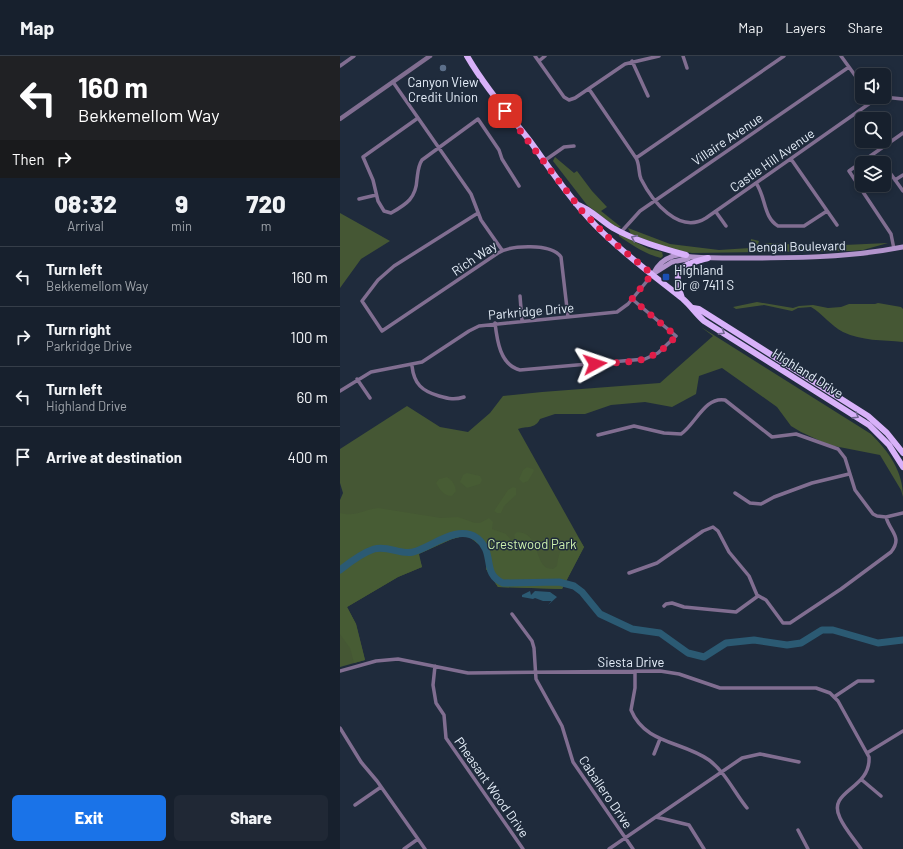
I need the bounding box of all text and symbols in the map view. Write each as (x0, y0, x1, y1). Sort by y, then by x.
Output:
text: Map (20, 16, 54, 39)
text: Map (738, 19, 763, 36)
text: Layers (785, 19, 826, 36)
text: Share (848, 19, 883, 36)
marker: Canyon View Credit Union (438, 63, 448, 73)
map controls (855, 68, 891, 192)
button: sound (855, 68, 891, 104)
text: 160 m (78, 70, 148, 104)
icon: left (12, 72, 64, 124)
place label: Canyon View Credit Union (408, 74, 478, 105)
pin (488, 94, 522, 128)
icon: arrive (494, 100, 516, 122)
text: Bekkemellom Way (78, 104, 219, 126)
street label: Villaire Avenue (688, 109, 766, 169)
button: search (855, 112, 891, 148)
street label: Castle Hill Avenue (727, 125, 817, 195)
icon: right (53, 148, 75, 170)
text: Then (12, 150, 45, 168)
button: layers (855, 156, 891, 192)
text: 08:32 (54, 189, 117, 218)
text: 9 (175, 189, 188, 218)
text: 720 (246, 189, 286, 218)
text: Arrival (67, 218, 104, 234)
text: min (171, 218, 192, 234)
text: m (261, 218, 271, 234)
one-way arrow (631, 235, 639, 243)
street label: Rich Way (448, 237, 500, 279)
street label: Bengal Boulevard (748, 237, 846, 255)
text: Turn left (46, 260, 102, 278)
place label: Highland Dr @ 7411 S (674, 262, 734, 293)
icon: left (12, 266, 34, 288)
text: 160 m (291, 268, 328, 286)
marker: Highland Dr @ 7411 S (661, 272, 671, 282)
text: Bekkemellom Way (46, 278, 148, 294)
street label: Parkridge Drive (487, 299, 575, 323)
text: Turn right (46, 320, 111, 338)
icon: right (12, 326, 34, 348)
text: 100 m (290, 328, 328, 346)
one-way arrow (718, 328, 725, 335)
text: Parkridge Drive (46, 338, 132, 354)
position arrow (574, 343, 616, 385)
street label: Highland Drive (769, 345, 847, 401)
text: Turn left (46, 380, 102, 398)
icon: left (12, 386, 34, 408)
text: 60 m (296, 388, 328, 406)
text: Highland Drive (46, 398, 127, 414)
one-way arrow (852, 411, 859, 419)
icon: arrive (12, 446, 34, 468)
text: Arrive at destination (46, 448, 182, 466)
text: 400 m (287, 448, 328, 466)
park label: Crestwood Park (488, 536, 577, 552)
street label: Siesta Drive (598, 654, 665, 670)
street label: Pheasant Wood Drive (451, 734, 533, 840)
street label: Caballero Drive (576, 753, 636, 832)
button: Exit (12, 795, 166, 841)
button: Share (174, 795, 328, 841)

